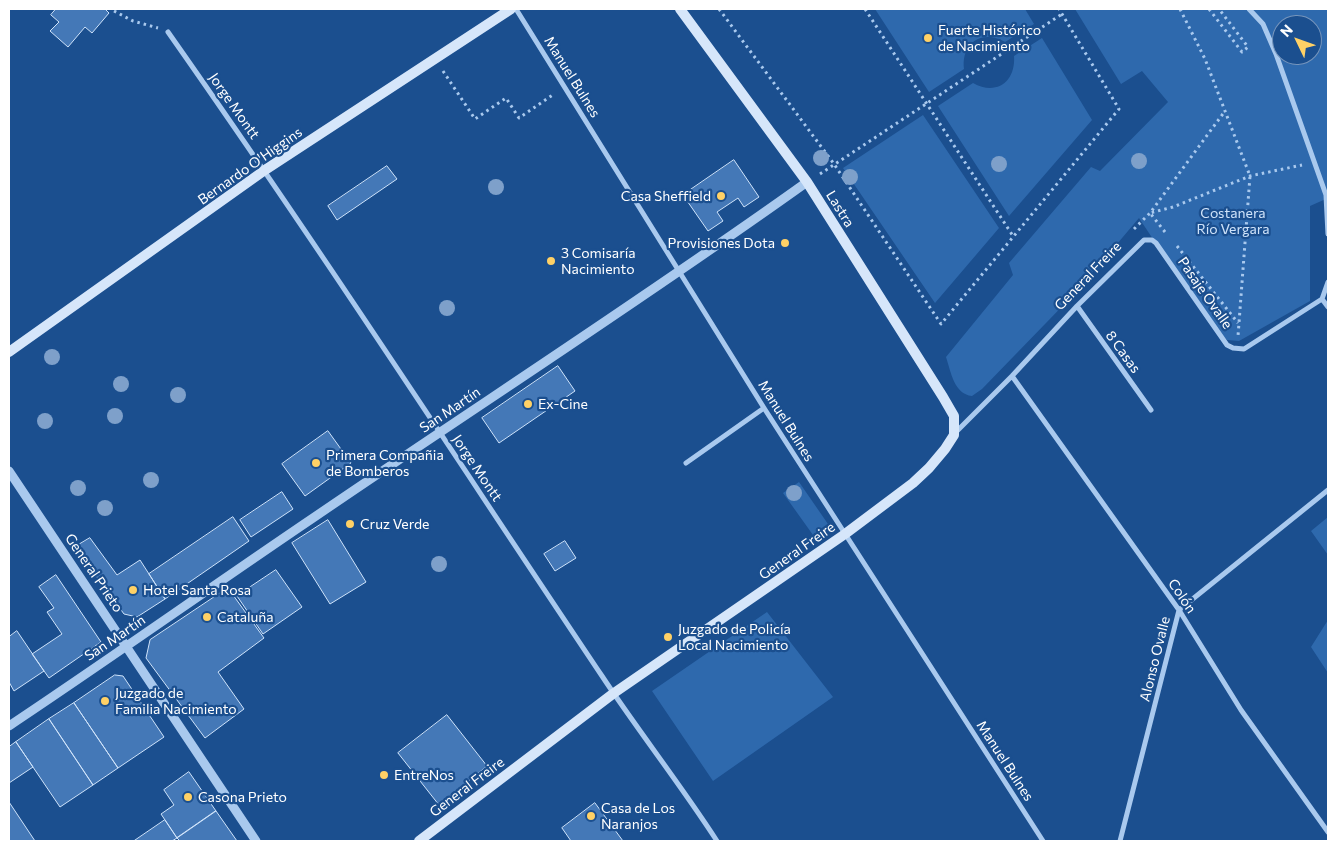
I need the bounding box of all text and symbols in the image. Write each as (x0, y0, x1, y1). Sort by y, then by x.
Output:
north arrow (1272, 15, 1322, 65)
text: N (1276, 21, 1296, 40)
place label: Fuerte Histórico de Nacimiento (938, 22, 1041, 54)
marker: Fuerte Histórico de Nacimiento (922, 32, 934, 44)
street label: Manuel Bulnes (540, 33, 604, 121)
street label: Jorge Montt (205, 70, 263, 142)
street label: Bernardo O'Higgins (195, 124, 305, 208)
place label: Casa Sheffield (621, 188, 711, 204)
street label: Lastra (822, 188, 858, 230)
marker: Casa Sheffield (715, 190, 727, 202)
park label: Costanera Río Vergara (1196, 205, 1270, 238)
place label: Provisiones Dota (668, 235, 775, 251)
marker: Provisiones Dota (779, 237, 791, 249)
street label: General Freire (1051, 238, 1125, 314)
place label: 3 Comisaría Nacimiento (561, 245, 636, 278)
street label: Pasaje Ovalle (1174, 254, 1236, 332)
marker: 3 Comisaría Nacimiento (545, 255, 557, 267)
street label: 8 Casas (1102, 328, 1144, 376)
street label: Manuel Bulnes (754, 377, 818, 465)
street label: San Martín (416, 384, 484, 436)
place label: Ex-Cine (538, 396, 588, 412)
marker: Ex-Cine (522, 398, 534, 410)
street label: Jorge Montt (449, 431, 505, 505)
place label: Primera Compañia de Bomberos (326, 447, 444, 480)
marker: Primera Compañia de Bomberos (310, 457, 322, 469)
place label: Cruz Verde (360, 516, 429, 532)
marker: Cruz Verde (344, 518, 356, 530)
street label: General Freire (756, 519, 838, 583)
street label: General Prieto (62, 530, 126, 616)
street label: Colón (1164, 576, 1200, 616)
place label: Hotel Santa Rosa (143, 582, 251, 598)
marker: Hotel Santa Rosa (127, 584, 139, 596)
place label: Cataluña (217, 609, 274, 625)
marker: Cataluña (201, 611, 213, 623)
street label: San Martín (81, 612, 149, 664)
street label: Alonso Ovalle (1136, 615, 1174, 703)
place label: Juzgado de Policía Local Nacimiento (678, 621, 791, 654)
marker: Juzgado de Policía Local Nacimiento (662, 631, 674, 643)
place label: Juzgado de Familia Nacimiento (115, 685, 237, 718)
marker: Juzgado de Familia Nacimiento (99, 695, 111, 707)
street label: Manuel Bulnes (973, 718, 1037, 804)
street label: General Freire (426, 754, 508, 820)
place label: EntreNos (394, 767, 454, 783)
marker: EntreNos (378, 769, 390, 781)
place label: Casona Prieto (198, 789, 287, 805)
marker: Casona Prieto (182, 791, 194, 803)
place label: Casa de Los Naranjos (601, 800, 675, 832)
marker: Casa de Los Naranjos (585, 810, 597, 822)

